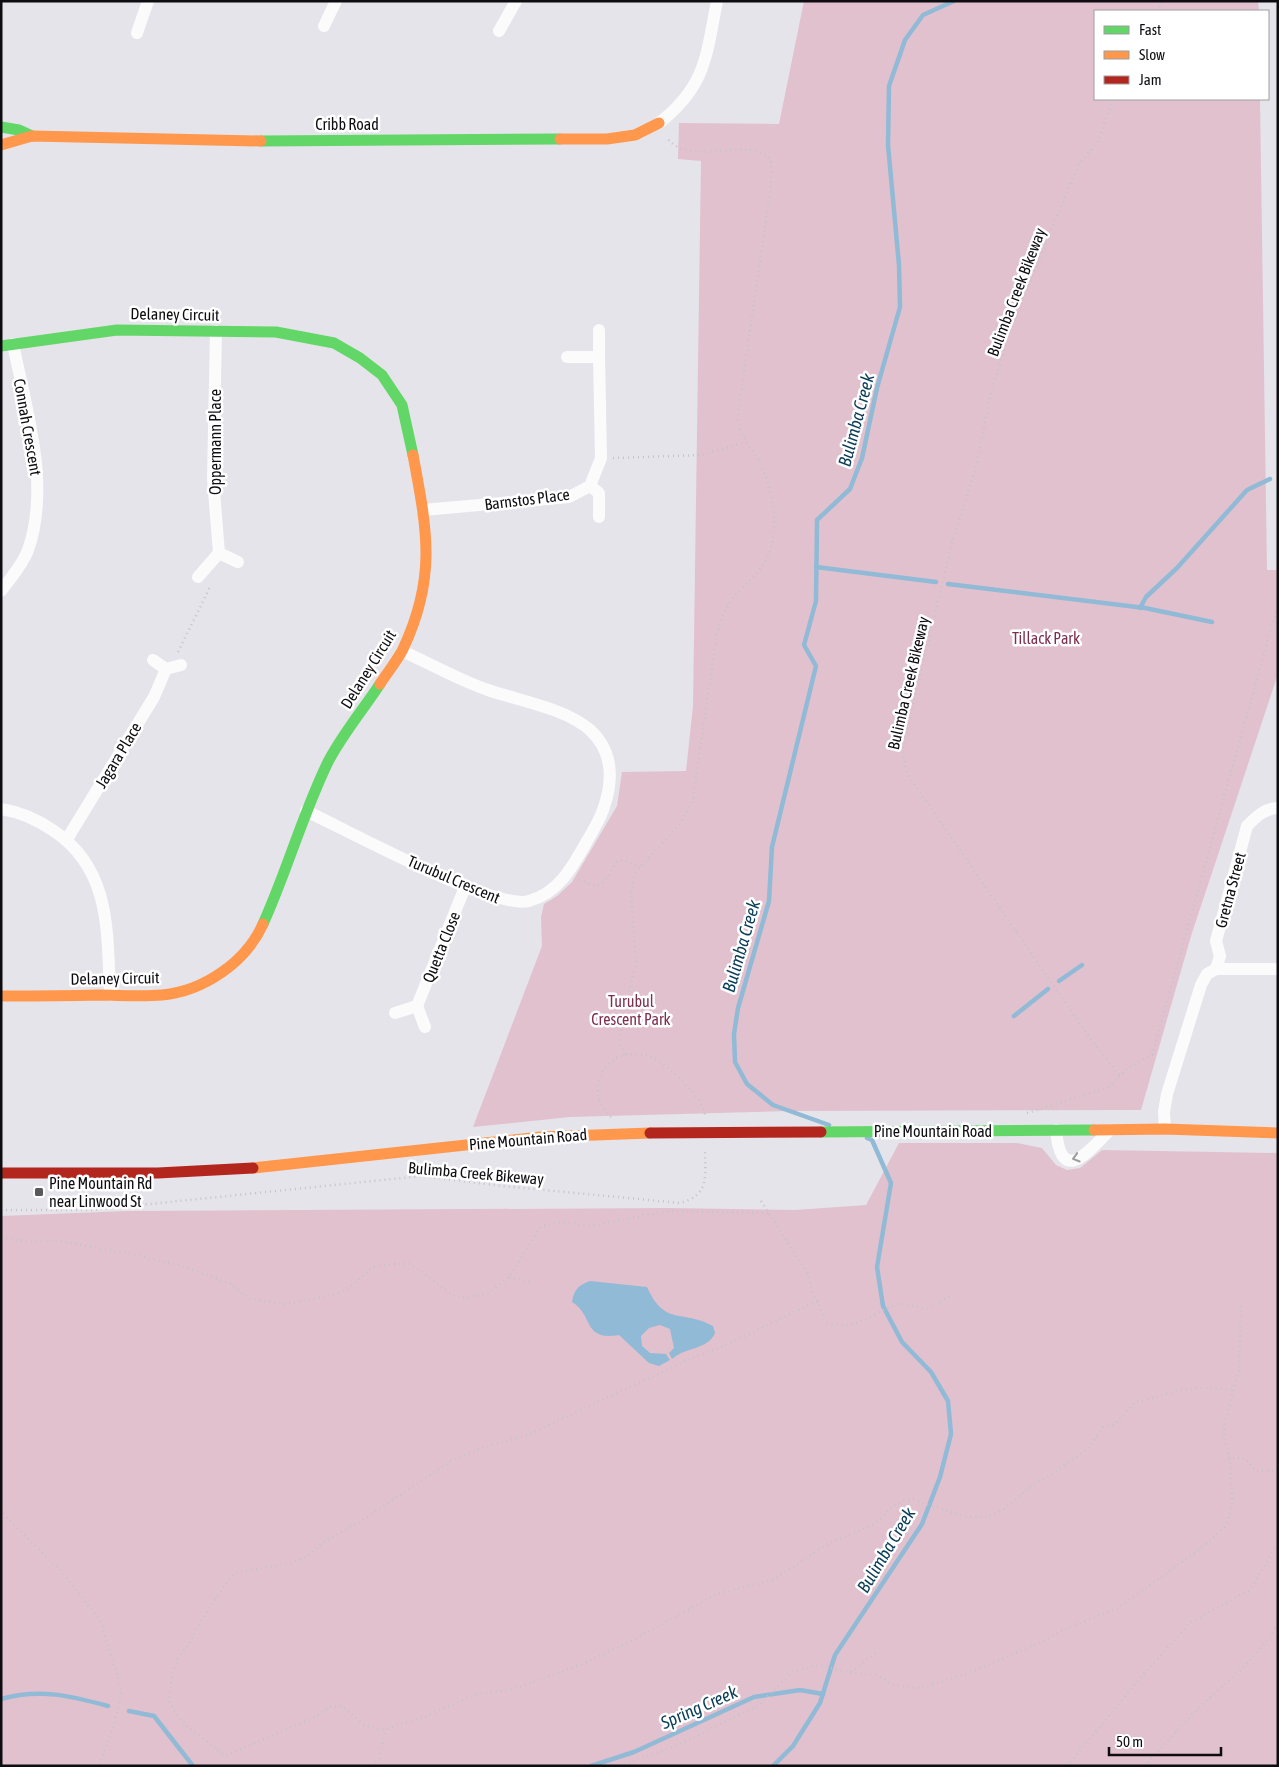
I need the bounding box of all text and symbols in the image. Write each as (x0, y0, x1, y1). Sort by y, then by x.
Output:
legend (1094, 10, 1269, 100)
text: Fast (1139, 21, 1161, 38)
text: Slow (1139, 46, 1165, 63)
text: Jam (1139, 71, 1162, 88)
street label: Cribb Road (315, 115, 379, 133)
street label: Bulimba Creek Bikeway (983, 225, 1050, 359)
street label: Delaney Circuit (130, 304, 220, 325)
water label: Bulimba Creek (834, 370, 879, 469)
street label: Connah Crescent (11, 377, 45, 477)
street label: Oppermann Place (206, 389, 225, 495)
street label: Barnstos Place (483, 485, 571, 513)
street label: Bulimba Creek Bikeway (884, 614, 933, 752)
street label: Delaney Circuit (337, 626, 400, 712)
park label: Tillack Park (1012, 629, 1080, 647)
street label: Jagara Place (91, 719, 145, 792)
street label: Gretna Street (1211, 850, 1249, 930)
street label: Turubul Crescent (405, 851, 503, 907)
water label: Bulimba Creek (718, 896, 765, 995)
street label: Quetta Close (419, 909, 463, 985)
street label: Delaney Circuit (70, 968, 160, 989)
park label: Turubul Crescent Park (591, 992, 671, 1028)
street label: Pine Mountain Road (874, 1122, 992, 1140)
street label: Pine Mountain Road (468, 1125, 588, 1153)
one-way arrow (1072, 1152, 1081, 1162)
street label: Bulimba Creek Bikeway (407, 1158, 545, 1189)
place label: Pine Mountain Rd near Linwood St (49, 1174, 152, 1210)
marker: Pine Mountain Rd near Linwood St (33, 1186, 45, 1198)
water label: Bulimba Creek (852, 1503, 920, 1596)
water label: Spring Creek (656, 1680, 742, 1734)
scale bar (1109, 1724, 1222, 1756)
text: 50 m (1116, 1733, 1143, 1750)

